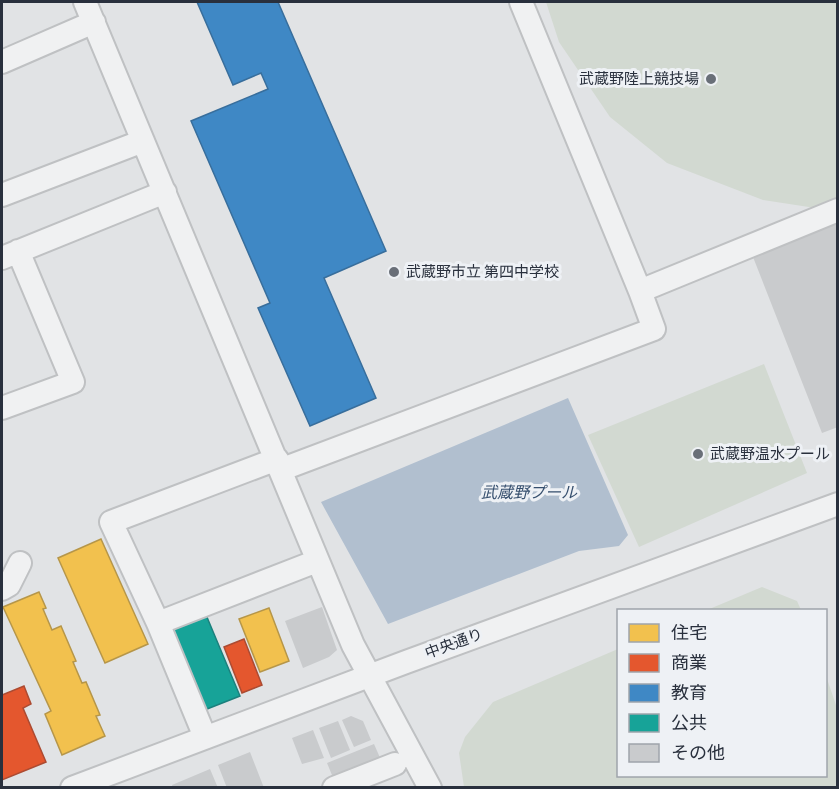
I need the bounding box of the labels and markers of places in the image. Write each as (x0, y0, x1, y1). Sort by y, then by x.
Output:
place label: 武蔵野陸上競技場 (579, 69, 699, 90)
marker: 武蔵野陸上競技場 (704, 72, 718, 86)
place label: 武蔵野市立 第四中学校 (406, 262, 559, 283)
marker: 武蔵野市立 第四中学校 (387, 265, 401, 279)
place label: 武蔵野温水プール (710, 444, 830, 465)
marker: 武蔵野温水プール (691, 447, 705, 461)

